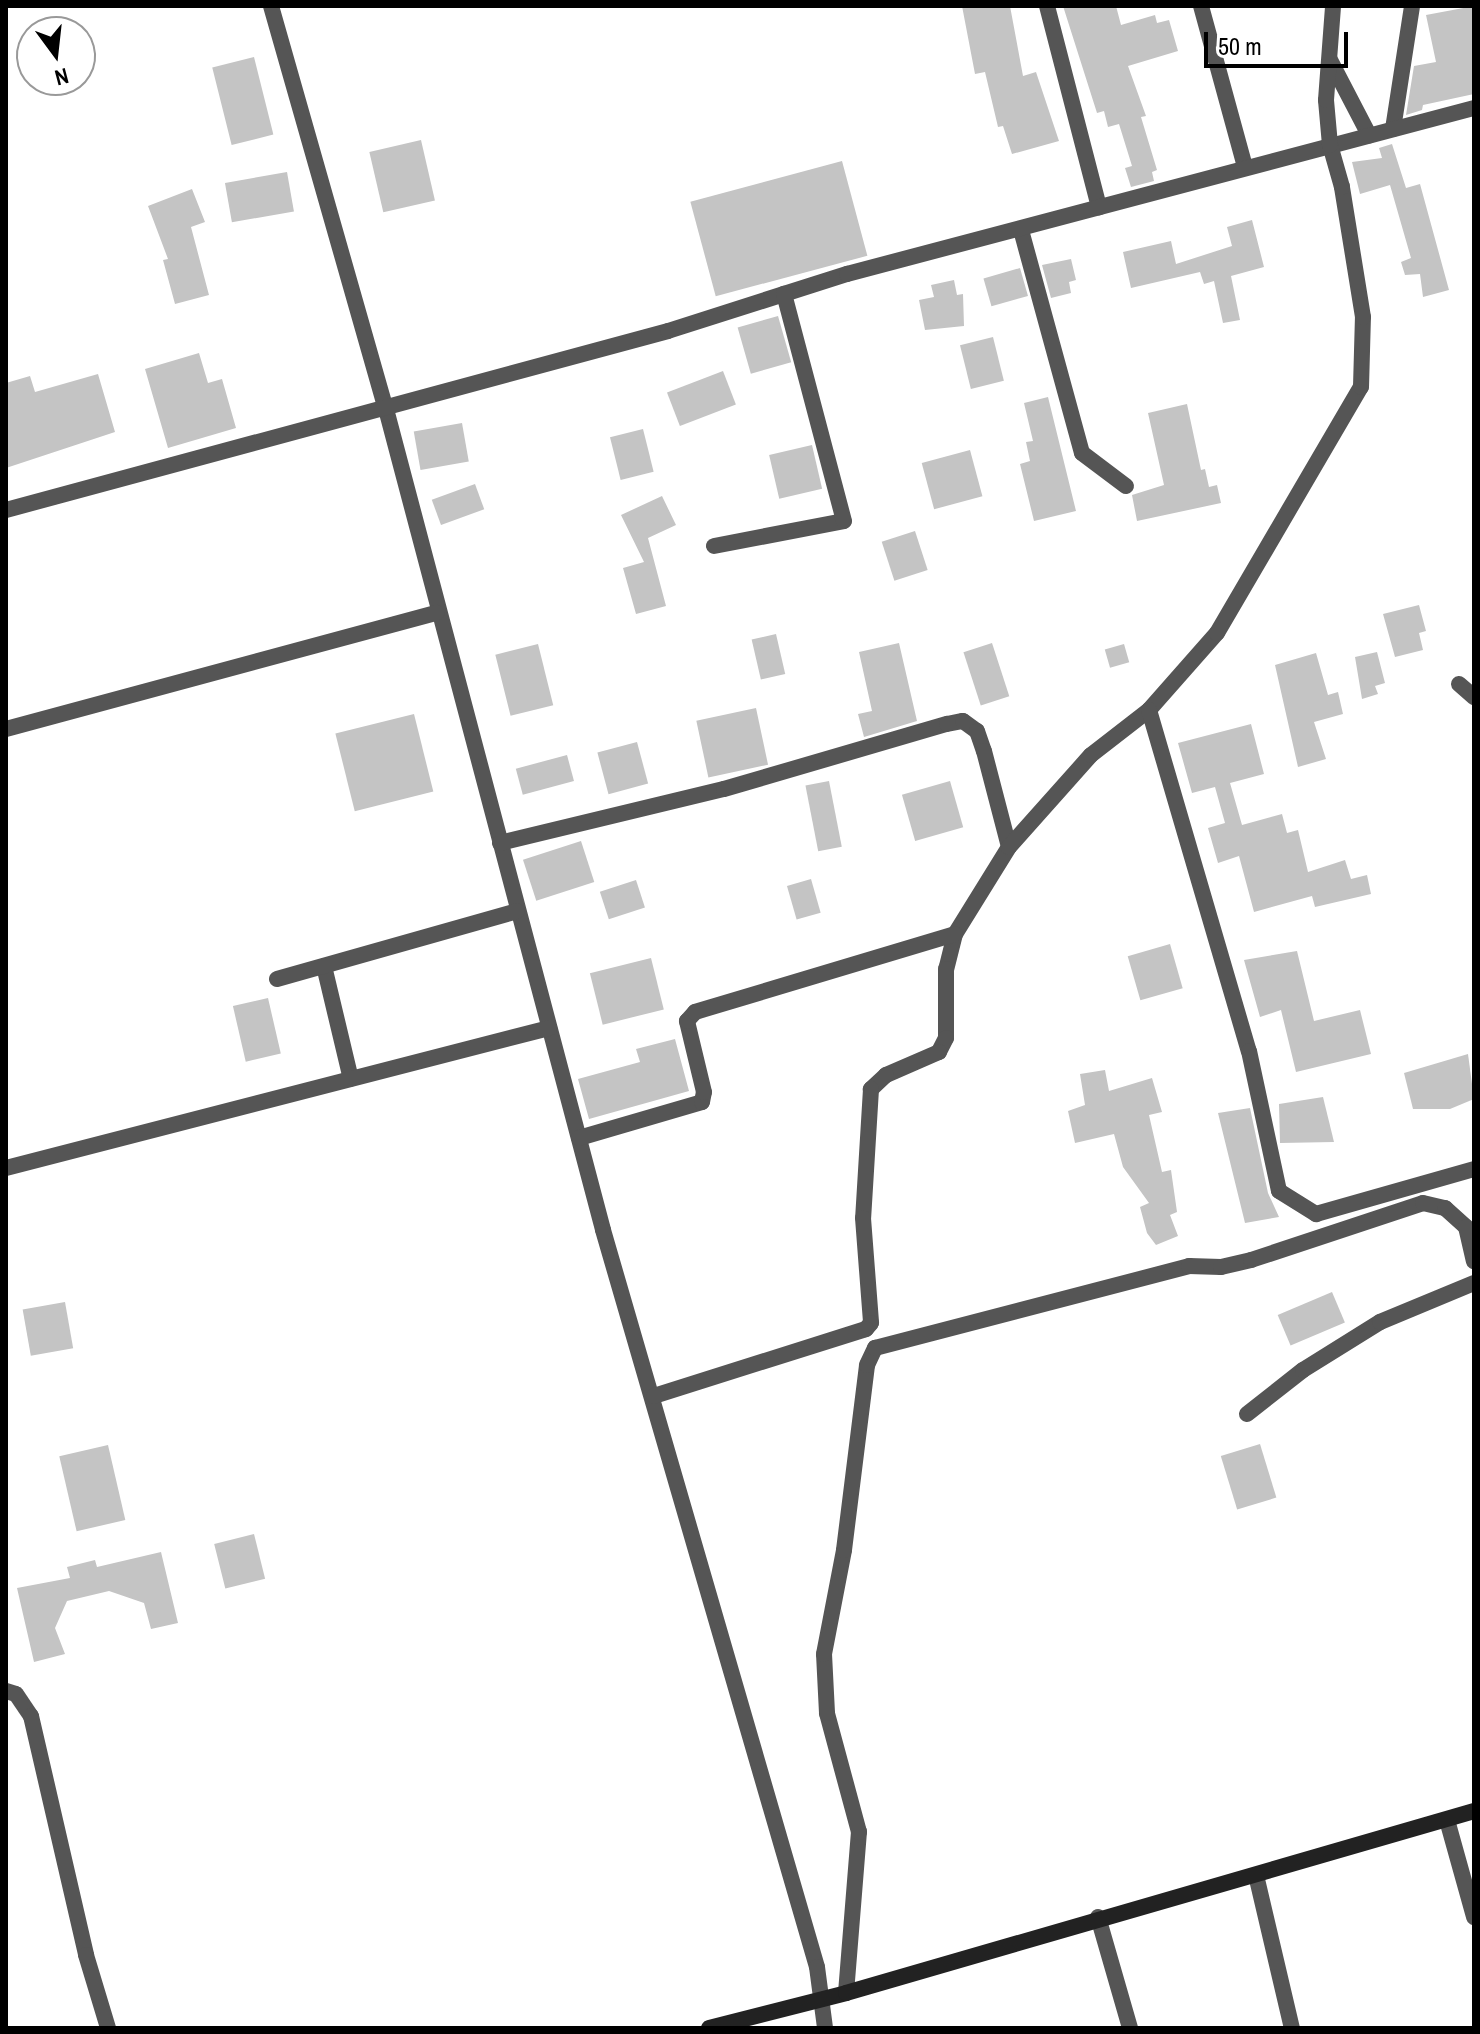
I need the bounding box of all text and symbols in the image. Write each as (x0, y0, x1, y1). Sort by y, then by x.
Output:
north arrow (16, 16, 96, 96)
scale bar (1208, 16, 1352, 66)
text: 50 m (1218, 30, 1262, 62)
text: N (52, 61, 72, 93)

